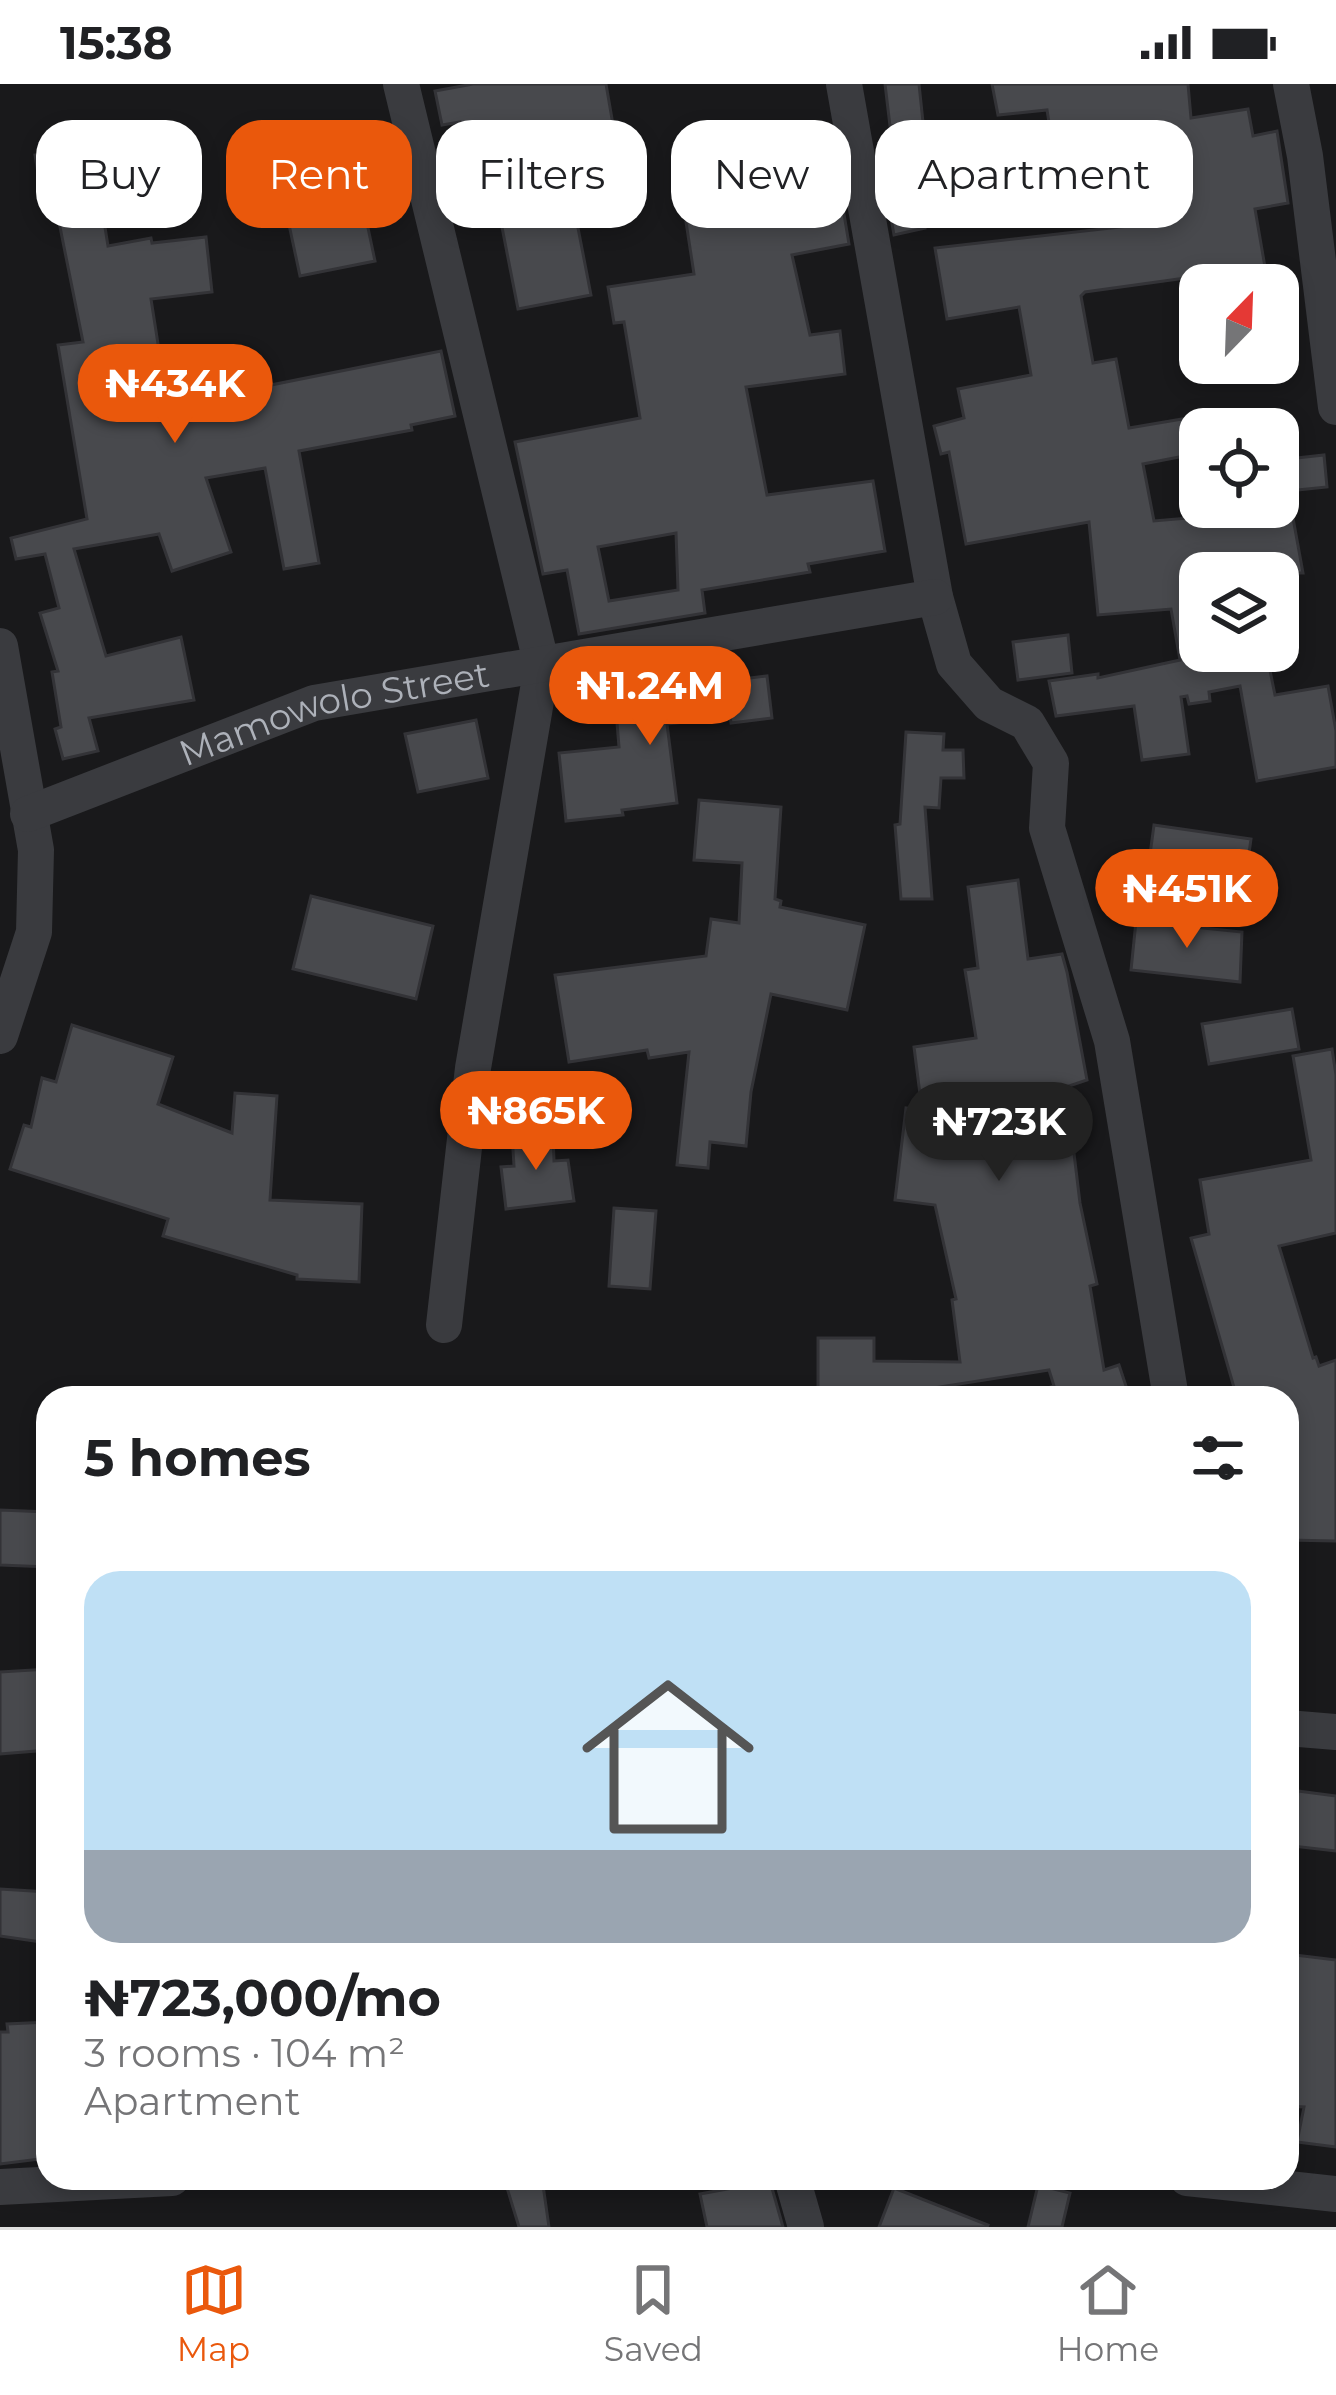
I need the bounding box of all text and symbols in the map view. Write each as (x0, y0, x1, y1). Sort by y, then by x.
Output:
text: 15:38 (60, 15, 173, 70)
chip: Buy (36, 120, 202, 228)
chip: Rent (226, 120, 412, 228)
chip: Filters (436, 120, 647, 228)
chip: New (671, 120, 851, 228)
chip: Apartment (875, 120, 1193, 228)
north arrow (1179, 264, 1299, 384)
map controls (1179, 264, 1299, 672)
pin: ₦434K (91, 344, 259, 446)
text: ₦434K (105, 359, 245, 407)
button: locate (1179, 408, 1299, 528)
button: layers (1179, 552, 1299, 672)
pin: ₦1.24M (552, 646, 748, 748)
street label: Mamowolo Street (173, 651, 492, 775)
text: ₦1.24M (576, 661, 724, 709)
pin: ₦451K (1103, 849, 1271, 951)
text: ₦451K (1122, 864, 1252, 912)
pin: ₦865K (452, 1071, 620, 1173)
pin: ₦723K (915, 1082, 1083, 1184)
text: ₦865K (467, 1086, 605, 1134)
text: ₦723K (932, 1097, 1066, 1145)
icon: filters (1185, 1425, 1251, 1491)
text: 5 homes (84, 1427, 311, 1489)
icon: home (560, 1649, 776, 1865)
text: ₦723,000/mo (84, 1967, 441, 2029)
text: 3 rooms · 104 m² (84, 2029, 405, 2077)
text: Apartment (84, 2077, 300, 2125)
tab: Map (177, 2257, 250, 2369)
tab: Saved (604, 2257, 703, 2369)
tab: Home (1057, 2257, 1159, 2369)

